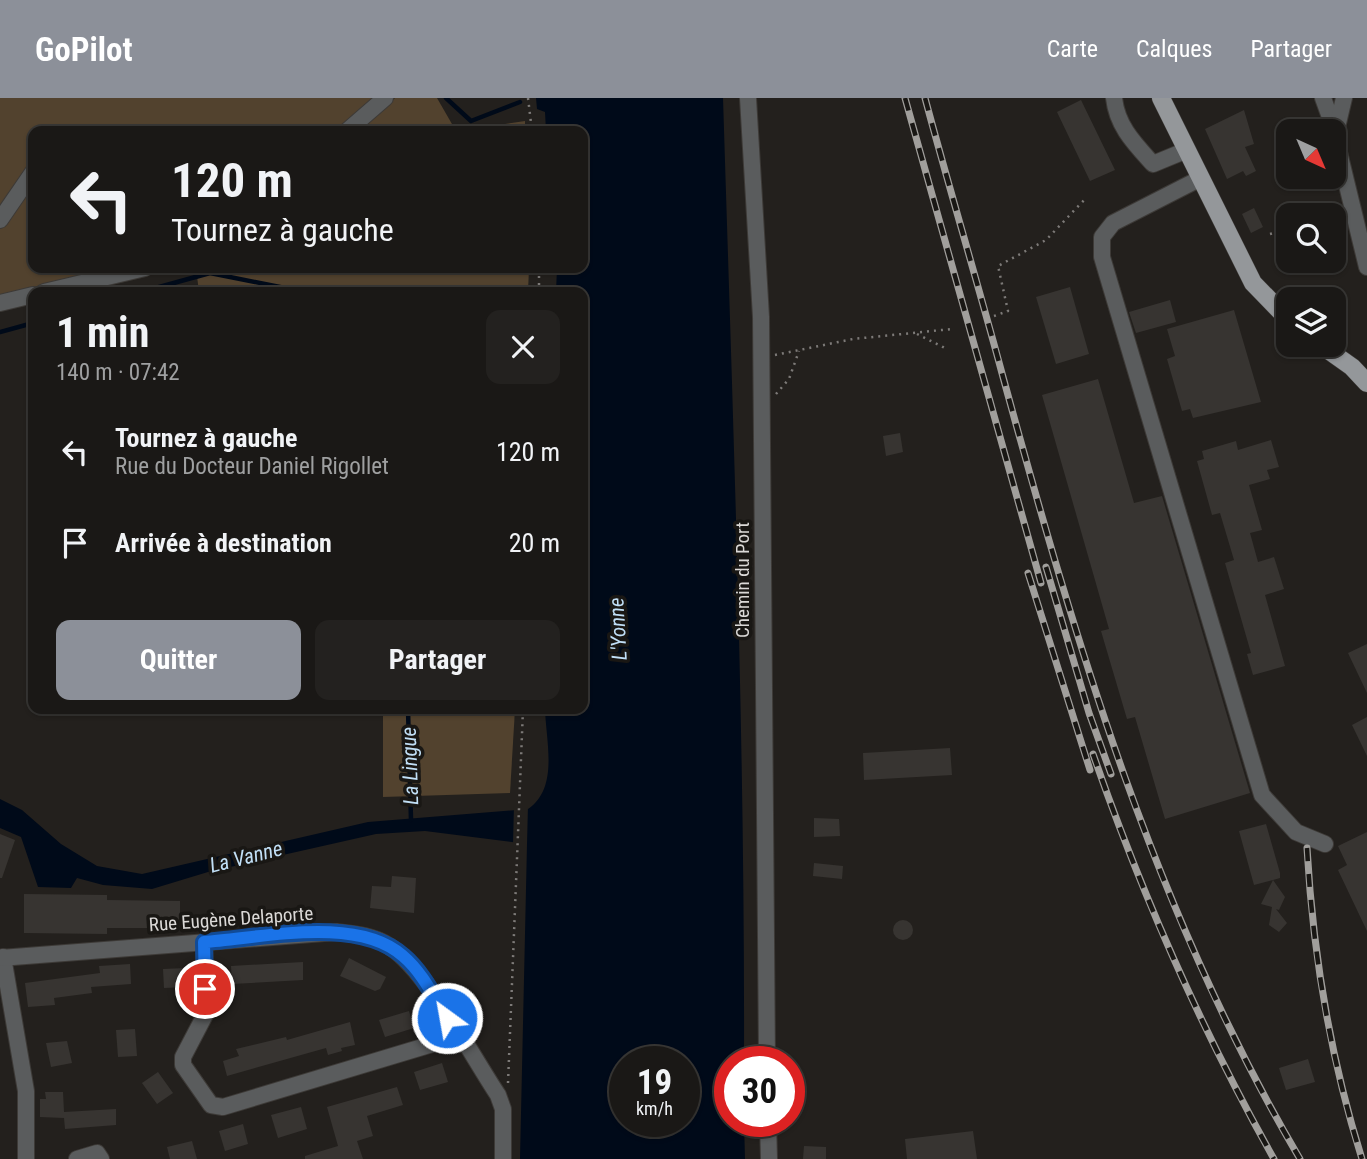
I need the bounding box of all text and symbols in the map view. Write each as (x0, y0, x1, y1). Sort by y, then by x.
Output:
text: GoPilot (35, 30, 133, 69)
text: Carte (1047, 35, 1098, 63)
text: Calques (1136, 35, 1212, 63)
text: Partager (1250, 35, 1332, 63)
north arrow (1276, 119, 1346, 189)
map controls (1276, 119, 1346, 357)
text: 120 m (171, 152, 293, 209)
icon: left (56, 154, 147, 245)
button: search (1276, 203, 1346, 273)
text: Tournez à gauche (171, 211, 394, 249)
button: layers (1276, 287, 1346, 357)
text: 1 min (56, 308, 149, 357)
button: close (486, 310, 560, 384)
text: 140 m · 07:42 (56, 359, 180, 386)
text: Tournez à gauche (115, 423, 297, 453)
icon: left (56, 433, 94, 471)
text: 120 m (496, 437, 560, 467)
text: Rue du Docteur Daniel Rigollet (115, 453, 389, 480)
street label: Chemin du Port (731, 522, 754, 638)
icon: arrive (56, 524, 94, 562)
text: Arrivée à destination (115, 528, 332, 558)
text: 20 m (509, 528, 560, 558)
water label: L'Yonne (604, 597, 632, 661)
button: Quitter (56, 620, 301, 700)
button: Partager (315, 620, 560, 700)
water label: La Lingue (397, 727, 423, 805)
water label: La Vanne (207, 836, 285, 878)
street label: Rue Eugène Delaporte (148, 902, 314, 936)
pin (175, 959, 235, 1019)
icon: arrive (186, 970, 224, 1008)
position arrow (410, 981, 484, 1055)
speed limit sign: 30 (714, 1046, 805, 1137)
text: 19 (637, 1062, 672, 1103)
text: km/h (636, 1098, 673, 1119)

